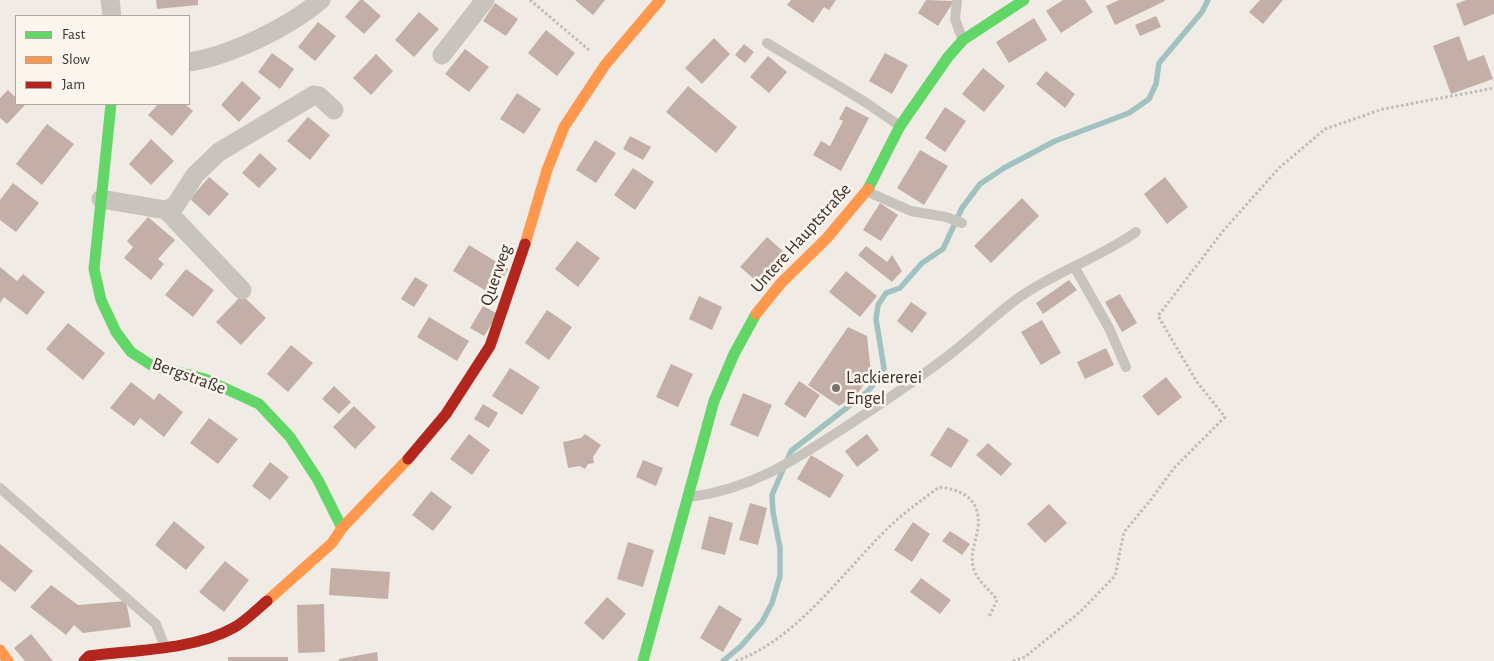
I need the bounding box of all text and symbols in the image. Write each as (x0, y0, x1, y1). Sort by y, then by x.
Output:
legend (15, 15, 190, 105)
text: Fast (62, 27, 85, 42)
text: Slow (62, 52, 90, 67)
text: Jam (62, 77, 85, 92)
street label: Untere Hauptstraße (746, 179, 856, 297)
street label: Querweg (475, 241, 517, 309)
street label: Bergstraße (149, 353, 229, 399)
place label: Lackiererei Engel (846, 367, 922, 409)
marker: Lackiererei Engel (830, 382, 842, 394)

